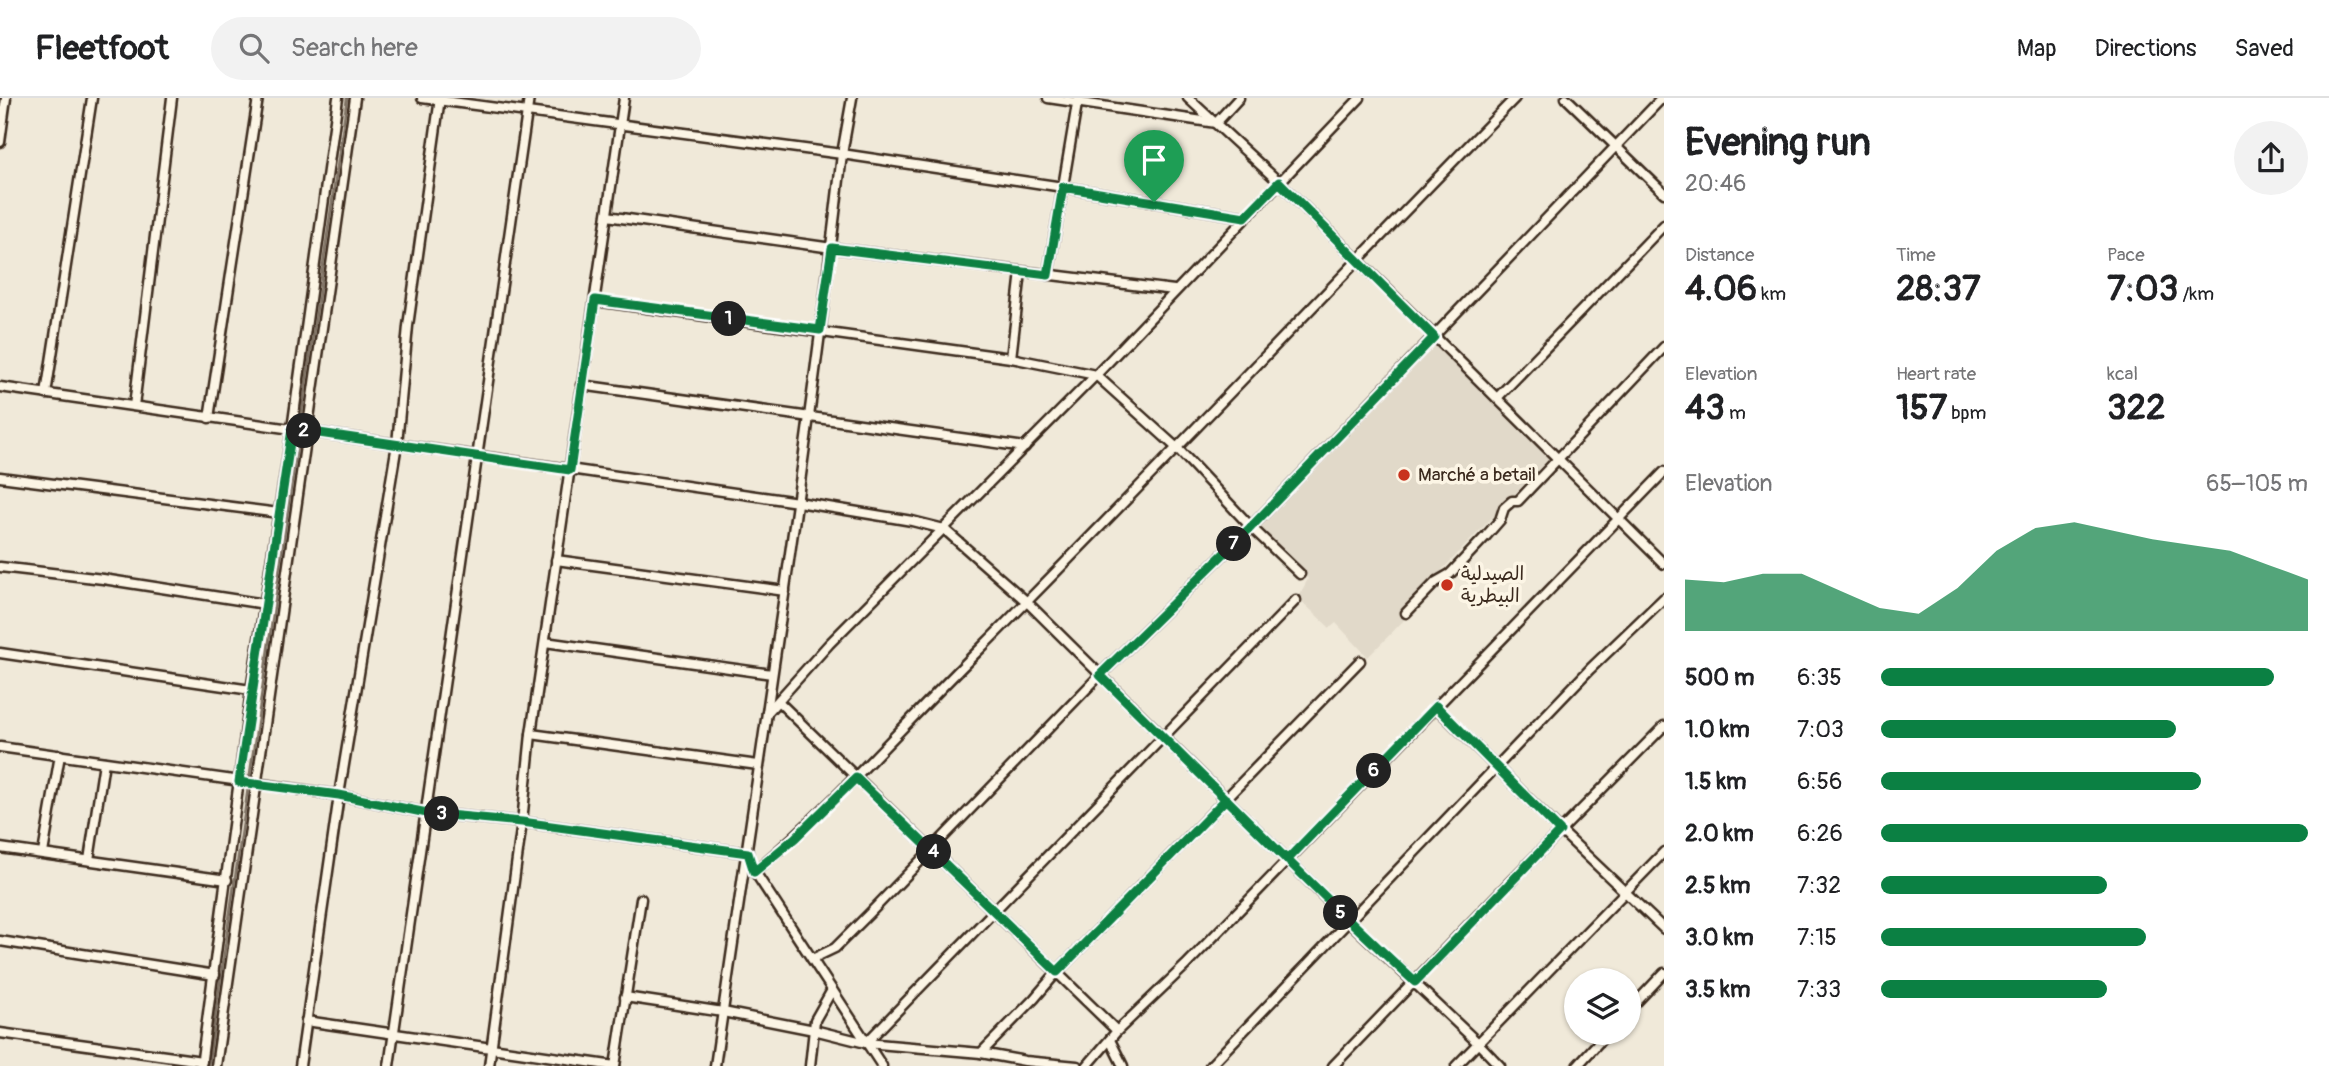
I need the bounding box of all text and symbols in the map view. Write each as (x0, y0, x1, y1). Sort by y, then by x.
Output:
search box (211, 17, 701, 80)
text: Fleetfoot (35, 28, 169, 69)
icon: search (235, 29, 273, 67)
text: Search here (291, 32, 418, 64)
text: Map (2017, 34, 2057, 63)
text: Directions (2095, 34, 2196, 63)
text: Saved (2234, 34, 2294, 63)
text: Evening run (1685, 119, 1871, 167)
button: share (2234, 121, 2308, 195)
pin (1124, 130, 1184, 202)
icon: arrive (1135, 141, 1173, 179)
text: 20:46 (1685, 169, 1746, 198)
text: Distance (1685, 243, 1754, 267)
text: Time (1896, 243, 1936, 267)
text: Pace (2107, 243, 2145, 267)
text: 4.06 (1685, 267, 1757, 311)
text: 28:37 (1896, 267, 1981, 311)
text: 7:03 (2107, 267, 2178, 311)
text: km (1757, 282, 1786, 306)
text: /km (2178, 282, 2214, 306)
pin: 1 (712, 302, 746, 336)
text: 1 (725, 306, 732, 330)
text: Elevation (1685, 362, 1757, 386)
text: Heart rate (1896, 362, 1976, 386)
text: kcal (2107, 362, 2138, 386)
text: 43 (1685, 386, 1725, 430)
text: 157 (1896, 386, 1947, 430)
text: 322 (2107, 386, 2166, 430)
text: m (1725, 401, 1746, 425)
text: bpm (1947, 401, 1986, 425)
pin: 2 (286, 414, 322, 448)
text: 2 (298, 418, 309, 442)
place label: Marché a betail (1418, 463, 1536, 487)
marker: Marché a betail (1396, 467, 1412, 483)
text: Elevation (1685, 469, 1773, 498)
text: 65–105 m (2206, 469, 2308, 498)
pin: 7 (1216, 526, 1252, 562)
text: 7 (1228, 531, 1239, 555)
place label: الصيدلية البيطرية (1461, 562, 1524, 608)
marker: الصيدلية البيطرية (1439, 577, 1455, 593)
text: 500 m (1685, 663, 1754, 692)
text: 6:35 (1797, 663, 1842, 692)
text: 1.0 km (1685, 715, 1750, 744)
text: 7:03 (1797, 715, 1844, 744)
pin: 6 (1356, 754, 1392, 788)
text: 6 (1368, 758, 1379, 782)
text: 1.5 km (1685, 767, 1747, 796)
text: 6:56 (1797, 767, 1842, 796)
pin: 3 (424, 796, 460, 832)
text: 3 (436, 801, 447, 825)
text: 2.0 km (1685, 819, 1754, 848)
text: 6:26 (1797, 819, 1843, 848)
pin: 4 (916, 834, 951, 870)
text: 4 (928, 839, 939, 863)
text: 2.5 km (1685, 871, 1750, 900)
text: 7:32 (1797, 871, 1841, 900)
pin: 5 (1324, 896, 1358, 930)
text: 5 (1335, 900, 1346, 924)
text: 3.0 km (1685, 923, 1754, 952)
text: 7:15 (1797, 923, 1837, 952)
map controls (1564, 968, 1641, 1045)
button: layers (1564, 968, 1641, 1045)
text: 3.5 km (1685, 975, 1750, 1004)
text: 7:33 (1797, 975, 1841, 1004)

